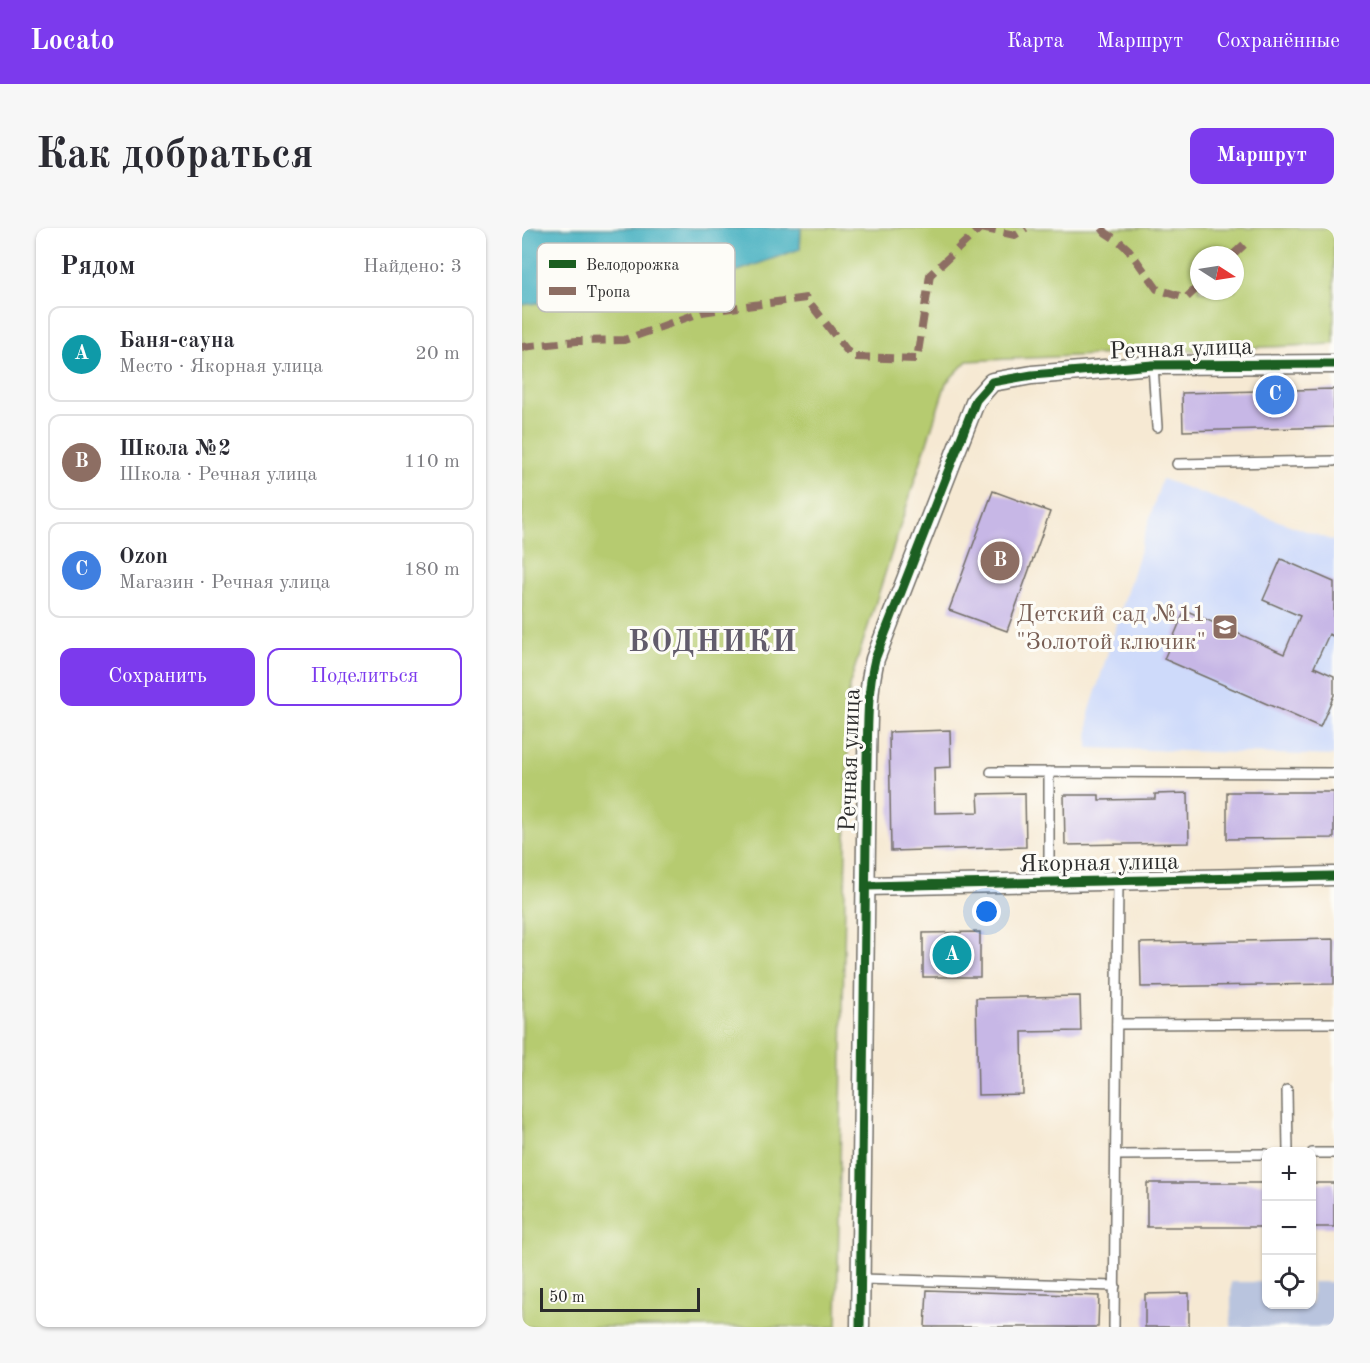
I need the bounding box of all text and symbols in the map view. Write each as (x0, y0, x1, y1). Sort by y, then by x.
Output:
text: Locato (30, 28, 115, 56)
text: Карта (1007, 31, 1064, 52)
text: Маршрут (1097, 31, 1183, 52)
text: Сохранённые (1216, 31, 1340, 52)
button: Маршрут (1190, 128, 1334, 184)
text: Как добраться (36, 135, 313, 177)
legend (537, 243, 735, 312)
north arrow (1190, 246, 1244, 300)
text: Рядом (60, 254, 135, 280)
text: Найдено: 3 (363, 257, 462, 277)
text: Велодорожка (586, 258, 679, 274)
text: Тропа (586, 285, 630, 301)
text: Баня-сауна (119, 330, 235, 352)
street label: Речная улица (1109, 335, 1253, 364)
text: A (74, 344, 89, 364)
text: 20 m (415, 344, 460, 364)
text: Место · Якорная улица (119, 357, 323, 377)
pin: C (1256, 372, 1294, 418)
text: Школа №2 (119, 438, 231, 460)
text: B (74, 452, 89, 472)
text: 110 m (404, 452, 460, 472)
text: Школа · Речная улица (119, 465, 317, 485)
pin: B (980, 538, 1020, 584)
text: Ozon (119, 546, 168, 568)
text: C (75, 560, 88, 580)
text: 180 m (404, 560, 460, 580)
text: Магазин · Речная улица (119, 573, 330, 593)
place label: Детский сад №11 "Золотой ключик" (1016, 603, 1206, 655)
school or university icon: Детский сад №11 "Золотой ключик" (1210, 612, 1240, 642)
district label: ВОДНИКИ (628, 628, 798, 658)
button: Сохранить (60, 648, 255, 706)
button: Поделиться (267, 648, 462, 706)
street label: Речная улица (836, 688, 866, 832)
street label: Якорная улица (1019, 851, 1179, 877)
your location (972, 897, 1001, 926)
pin: A (932, 932, 972, 978)
map controls (1262, 1147, 1316, 1309)
button: + (1262, 1147, 1316, 1201)
button: − (1262, 1201, 1316, 1255)
button: locate (1262, 1255, 1316, 1309)
scale bar (540, 1285, 700, 1312)
text: 50 m (549, 1290, 585, 1306)

